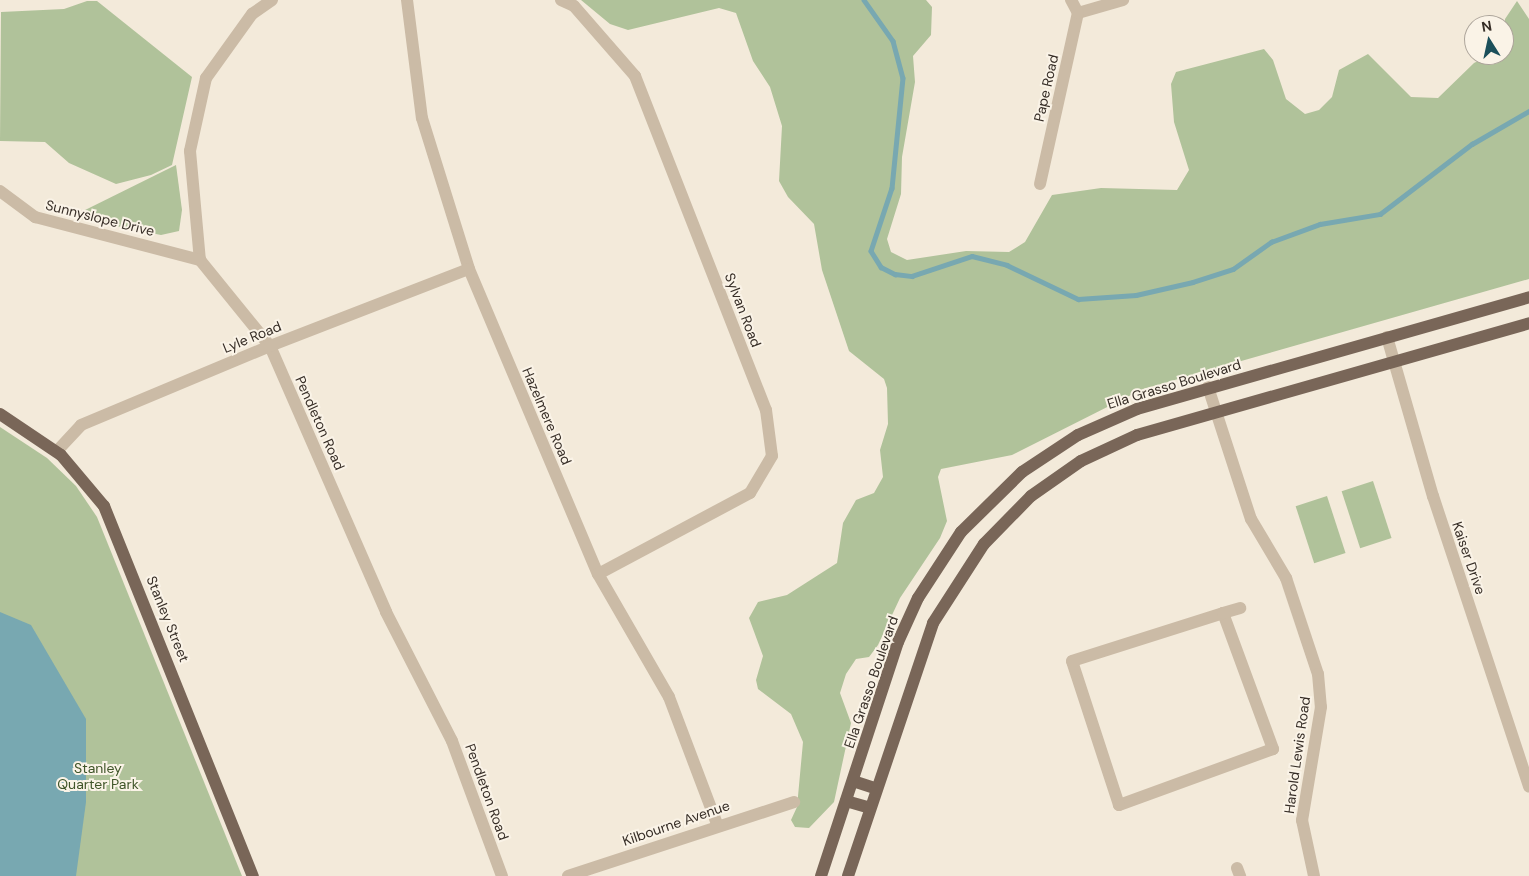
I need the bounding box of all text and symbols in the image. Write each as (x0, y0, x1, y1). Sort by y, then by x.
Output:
north arrow (1464, 15, 1514, 65)
text: N (1480, 16, 1493, 36)
street label: Pape Road (1030, 53, 1062, 123)
street label: Sunnyslope Drive (44, 196, 156, 240)
street label: Sylvan Road (721, 271, 765, 349)
street label: Lyle Road (220, 318, 284, 356)
street label: Ella Grasso Boulevard (1105, 356, 1243, 412)
street label: Hazelmere Road (519, 365, 575, 467)
street label: Pendleton Road (292, 373, 348, 473)
street label: Kaiser Drive (1449, 519, 1489, 597)
street label: Stanley Street (143, 574, 193, 664)
street label: Ella Grasso Boulevard (840, 614, 902, 750)
street label: Harold Lewis Road (1280, 695, 1314, 815)
street label: Pendleton Road (462, 742, 512, 842)
park label: Stanley Quarter Park (57, 760, 139, 792)
street label: Kilbourne Avenue (620, 797, 732, 849)

